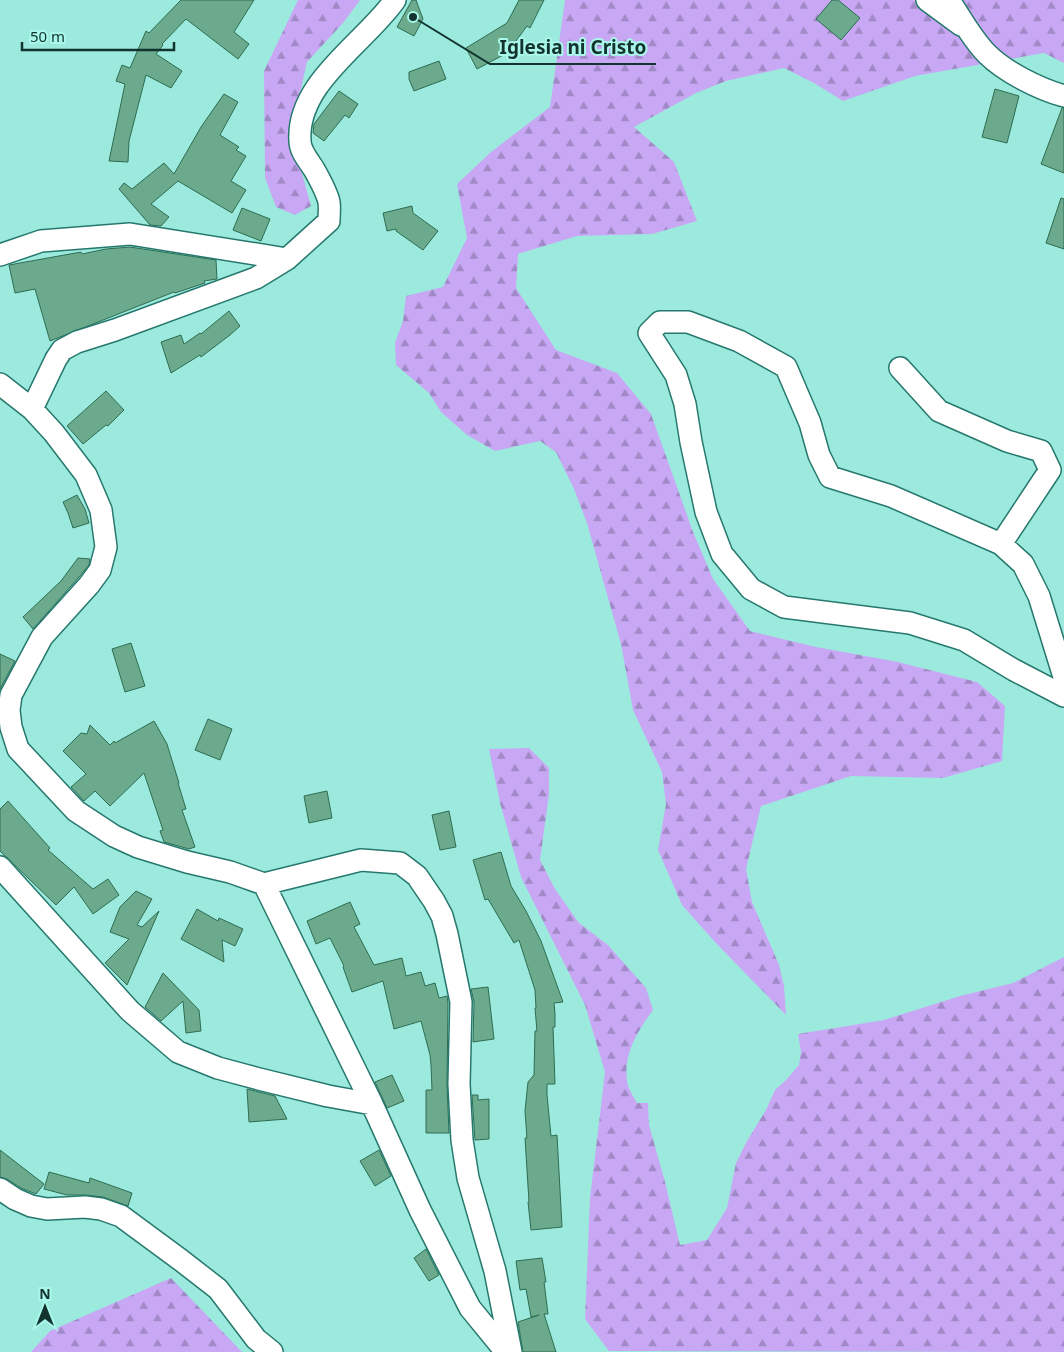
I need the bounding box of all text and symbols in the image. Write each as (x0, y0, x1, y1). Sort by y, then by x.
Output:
scale bar (22, 20, 175, 52)
text: 50 m (30, 26, 65, 46)
callout: Iglesia ni Cristo (490, 30, 656, 64)
text: Iglesia ni Cristo (500, 34, 646, 60)
north arrow (20, 1282, 70, 1332)
text: N (39, 1284, 51, 1303)

